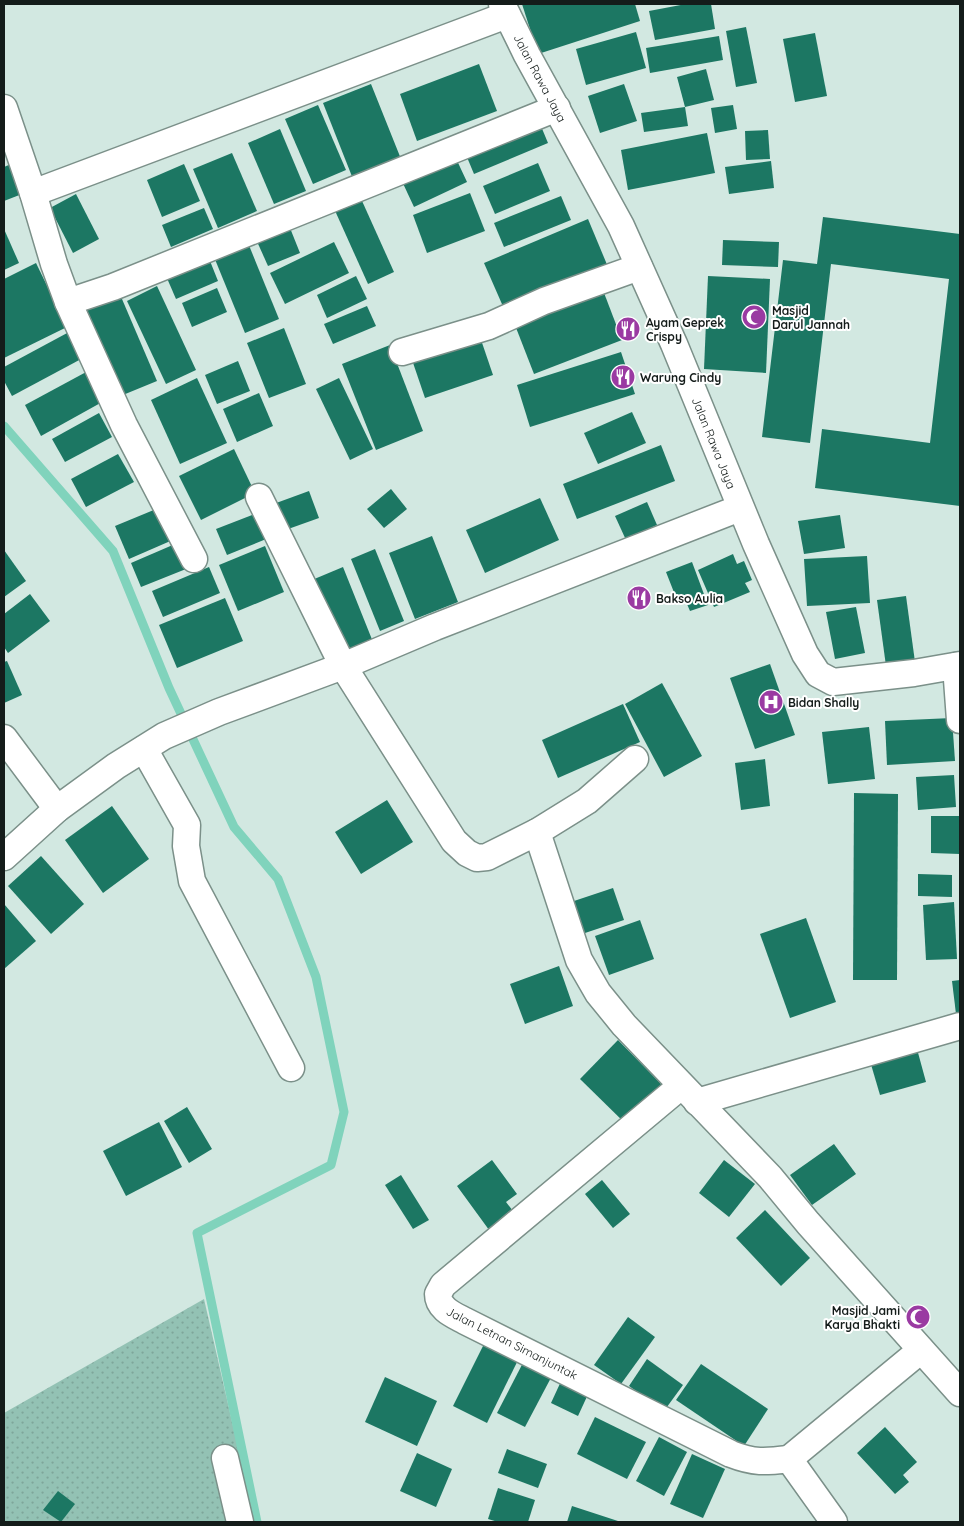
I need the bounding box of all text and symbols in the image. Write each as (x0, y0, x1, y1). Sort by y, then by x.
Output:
street label: Jalan Rawa Jaya (510, 31, 570, 125)
place label: Masjid Darul Jannah (772, 303, 850, 332)
mosque icon: Masjid Darul Jannah (741, 304, 767, 330)
place label: Ayam Geprek Crispy (646, 315, 724, 344)
restaurant icon: Ayam Geprek Crispy (615, 316, 641, 342)
restaurant icon: Warung Cindy (610, 364, 636, 390)
place label: Warung Cindy (640, 370, 721, 385)
street label: Jalan Rawa Jaya (689, 395, 739, 491)
restaurant icon: Bakso Aulia (626, 585, 652, 611)
place label: Bakso Aulia (656, 591, 723, 606)
hospital icon: Bidan Shally (758, 689, 784, 715)
place label: Bidan Shally (788, 695, 859, 710)
street label: Jalan Letnan Simanjuntak (444, 1303, 580, 1383)
place label: Masjid Jami Karya Bhakti (824, 1303, 900, 1332)
mosque icon: Masjid Jami Karya Bhakti (905, 1304, 931, 1330)

